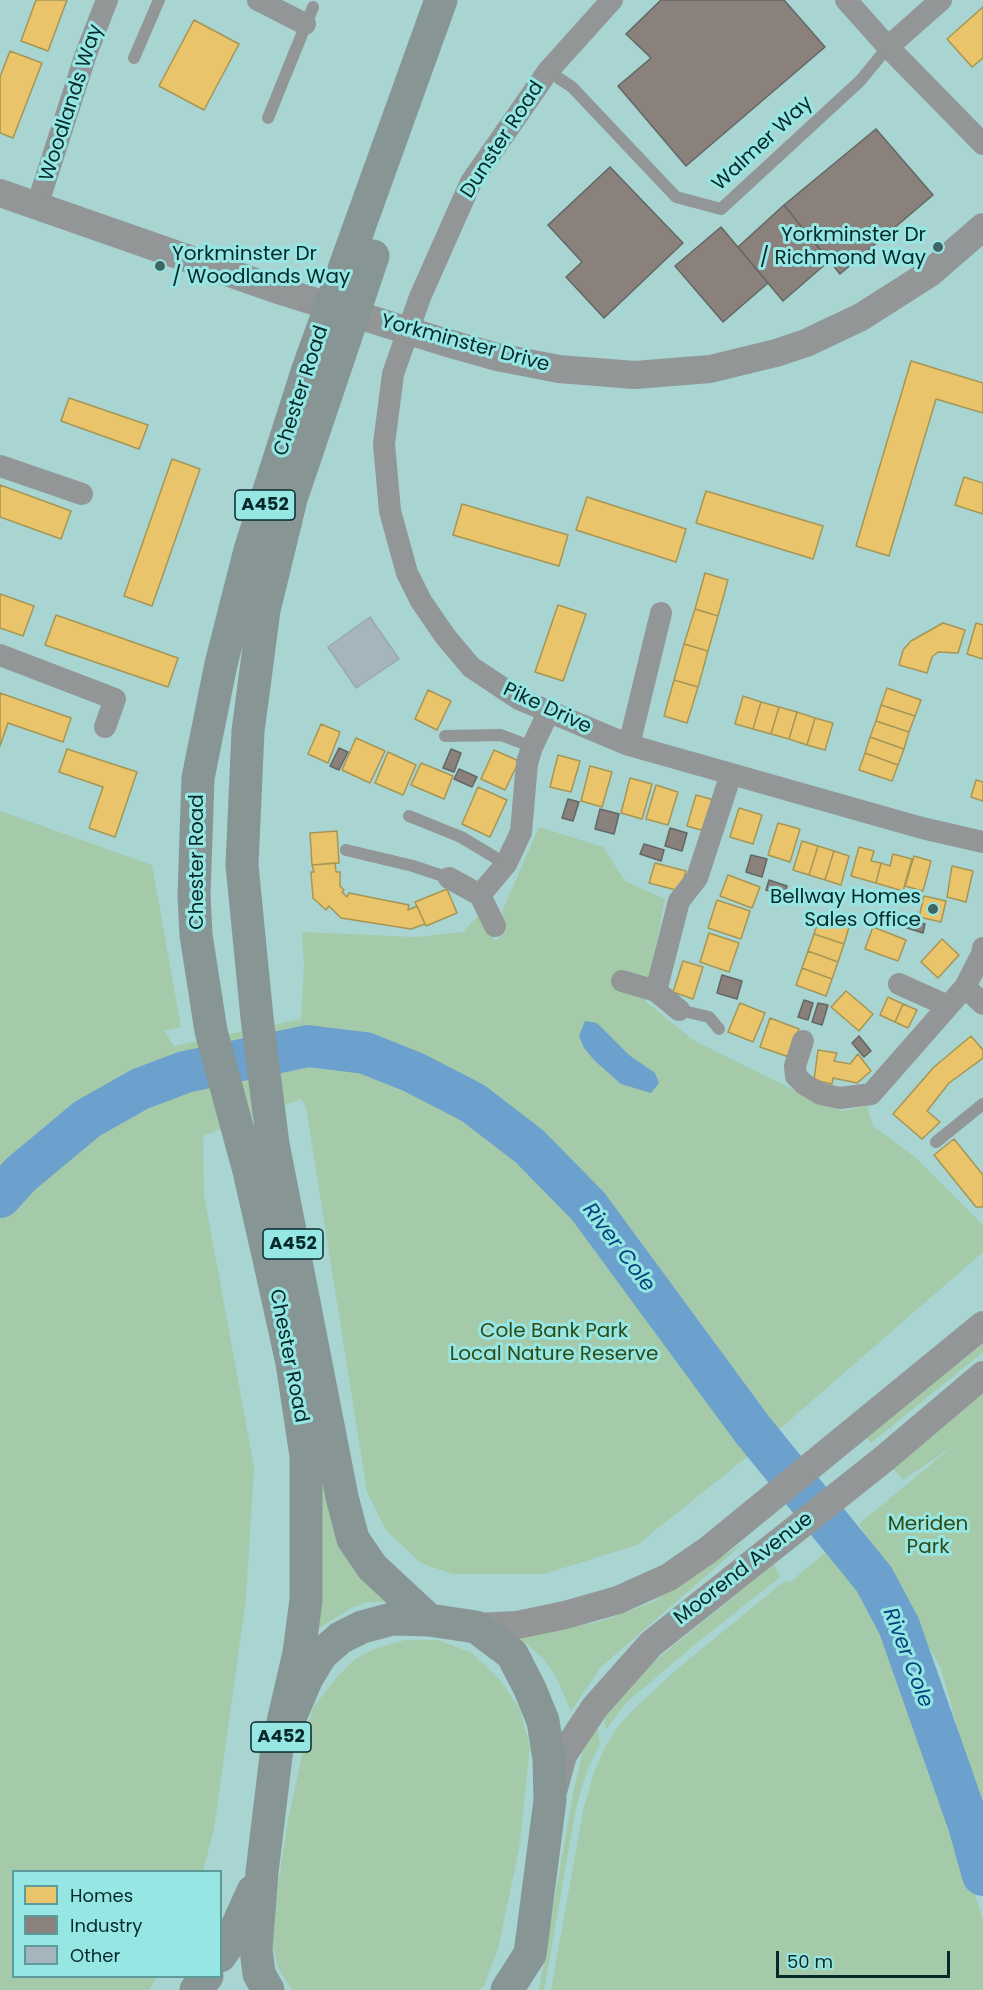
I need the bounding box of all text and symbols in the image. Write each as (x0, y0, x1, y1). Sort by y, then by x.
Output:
street label: Woodlands Way (35, 22, 109, 184)
street label: Dunster Road (456, 77, 550, 203)
street label: Walmer Way (708, 92, 818, 196)
place label: Yorkminster Dr / Richmond Way (760, 224, 926, 271)
marker: Yorkminster Dr / Richmond Way (931, 240, 945, 254)
place label: Yorkminster Dr / Woodlands Way (172, 243, 350, 290)
marker: Yorkminster Dr / Woodlands Way (153, 259, 167, 273)
street label: Yorkminster Drive (378, 310, 552, 378)
street label: Chester Road (270, 323, 334, 459)
road number: A452 (235, 490, 295, 520)
street label: Pike Drive (499, 678, 595, 740)
street label: Chester Road (186, 794, 210, 930)
place label: Bellway Homes Sales Office (770, 886, 921, 933)
marker: Bellway Homes Sales Office (926, 902, 940, 916)
water label: River Cole (576, 1199, 660, 1297)
road number: A452 (263, 1229, 323, 1259)
street label: Chester Road (263, 1287, 313, 1425)
park label: Cole Bank Park Local Nature Reserve (450, 1320, 658, 1367)
street label: Moorend Avenue (670, 1507, 818, 1631)
park label: Meriden Park (888, 1513, 968, 1560)
water label: River Cole (876, 1605, 938, 1711)
road number: A452 (251, 1722, 311, 1752)
legend (12, 1870, 222, 1978)
text: Homes (70, 1883, 133, 1908)
text: Industry (70, 1913, 142, 1938)
scale bar (779, 1939, 953, 1977)
text: Other (70, 1943, 120, 1968)
text: 50 m (787, 1949, 833, 1974)

